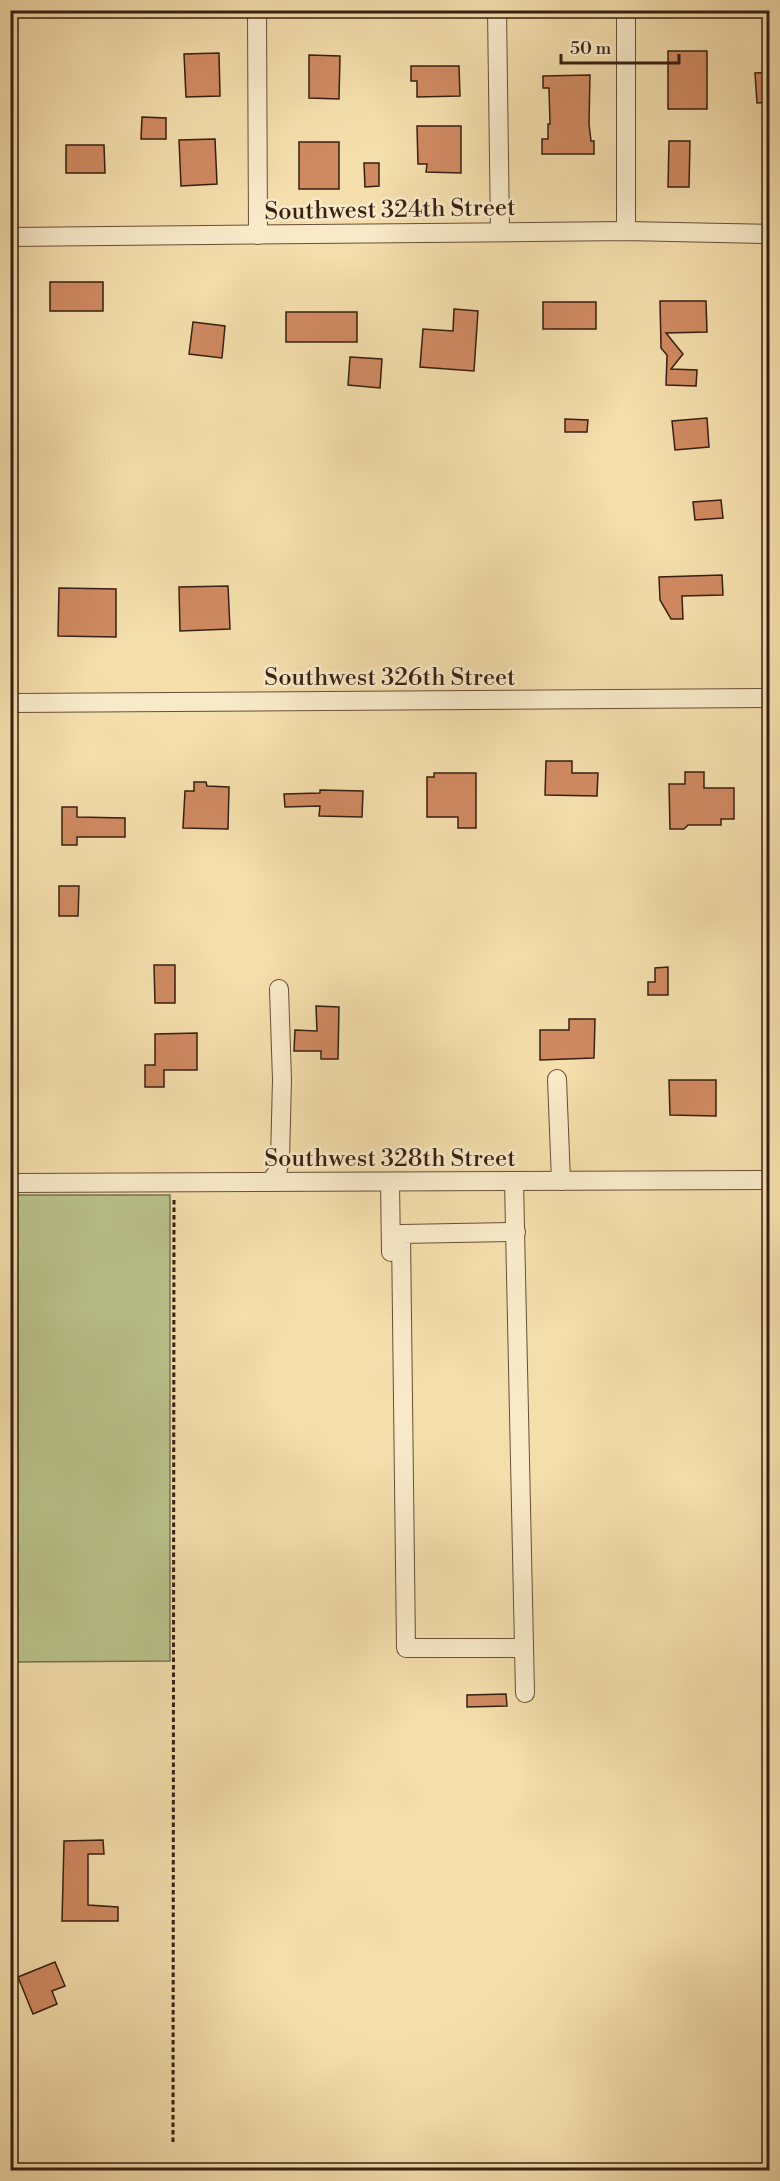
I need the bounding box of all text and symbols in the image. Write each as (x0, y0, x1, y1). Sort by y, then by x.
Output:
scale bar (561, 27, 680, 65)
text: 50 m (570, 37, 612, 60)
street label: Southwest 324th Street (264, 193, 516, 227)
street label: Southwest 326th Street (264, 663, 516, 693)
street label: Southwest 328th Street (264, 1144, 516, 1174)

